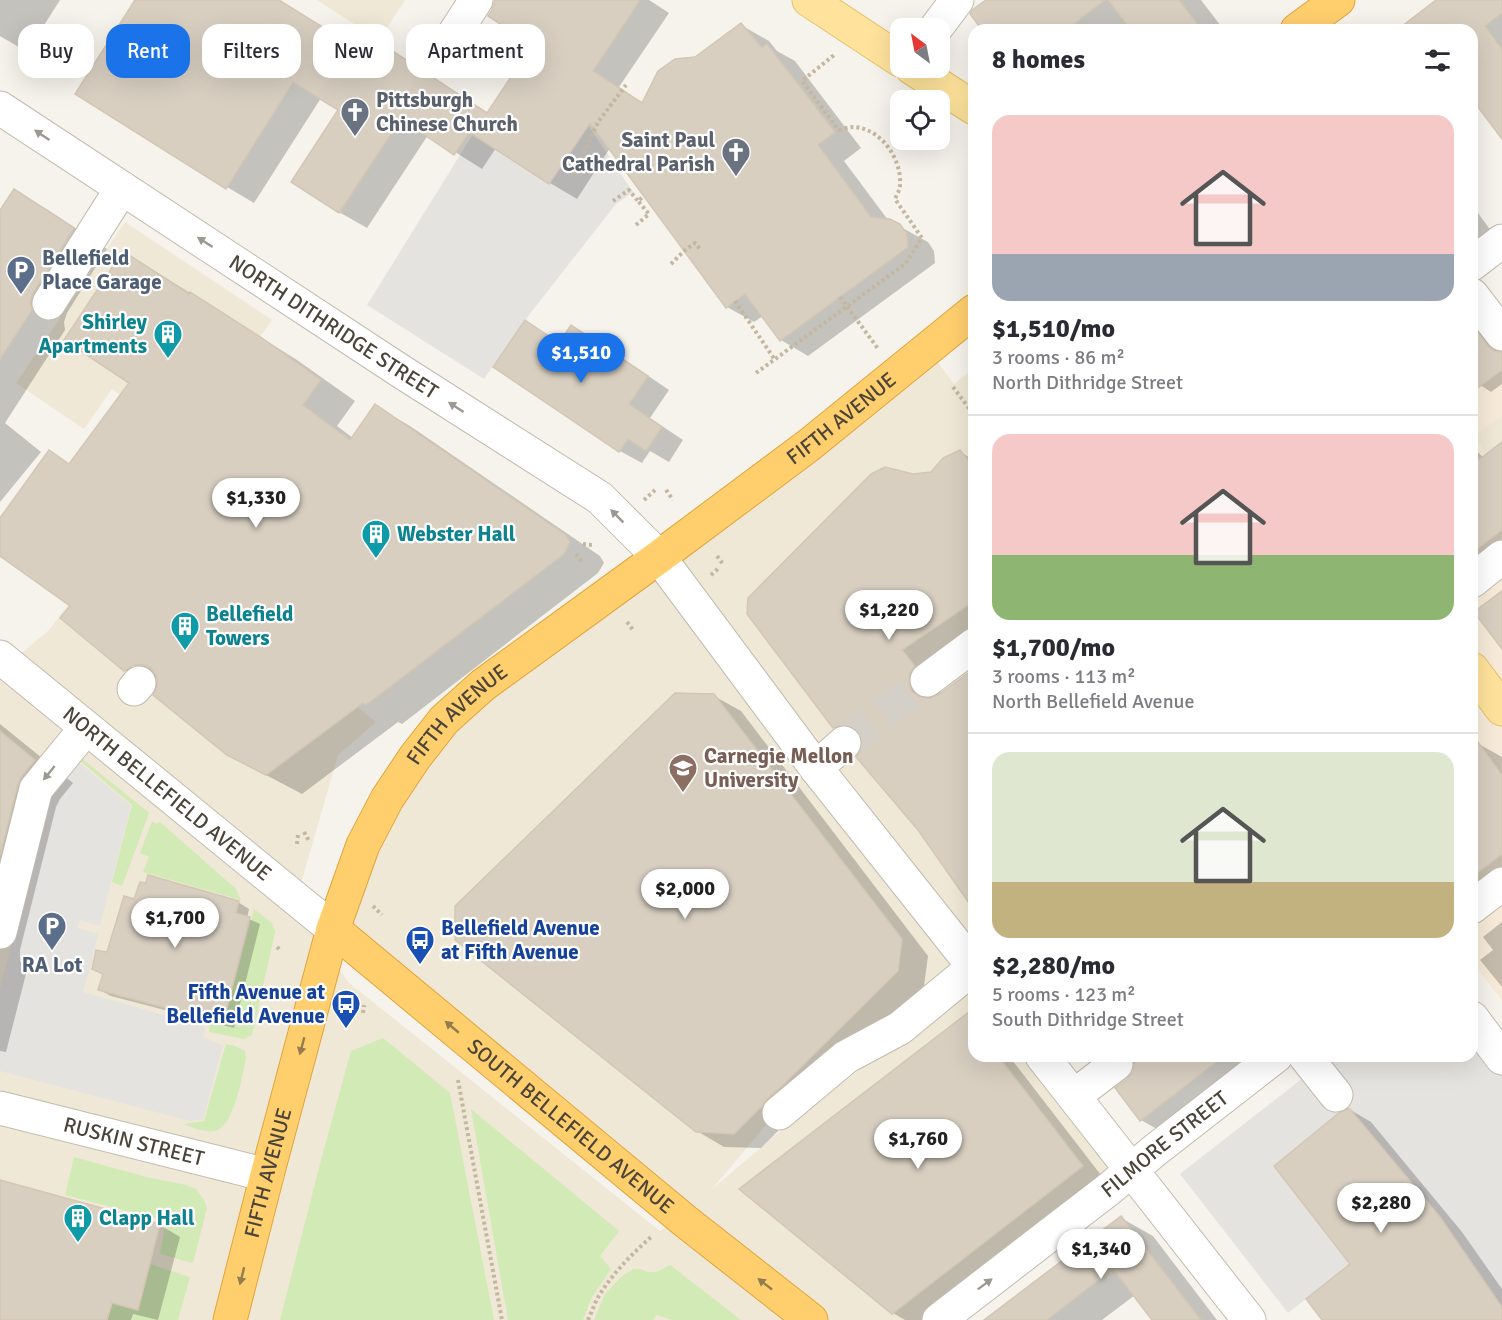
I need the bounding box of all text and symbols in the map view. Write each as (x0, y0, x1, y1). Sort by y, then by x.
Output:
north arrow (890, 18, 950, 78)
map controls (890, 18, 950, 150)
chip: Buy (18, 24, 94, 78)
chip: Rent (106, 24, 190, 78)
chip: Filters (202, 24, 301, 78)
chip: New (313, 24, 394, 78)
chip: Apartment (406, 24, 545, 78)
text: 8 homes (992, 44, 1085, 76)
icon: filters (1421, 44, 1454, 77)
place label: Pittsburgh Chinese Church (376, 87, 518, 137)
button: locate (890, 90, 950, 150)
church icon: Pittsburgh Chinese Church (339, 96, 371, 138)
place label: Saint Paul Cathedral Parish (562, 127, 715, 177)
one-way arrow (34, 130, 50, 141)
church icon: Saint Paul Cathedral Parish (720, 136, 752, 178)
icon: home (1169, 154, 1277, 262)
one-way arrow (197, 237, 213, 248)
place label: Bellefield Place Garage (42, 245, 162, 295)
street label: NORTH DITHRIDGE STREET (224, 249, 444, 405)
parking icon: Bellefield Place Garage (5, 254, 37, 296)
place label: Shirley Apartments (38, 309, 148, 359)
text: $1,510/mo (992, 313, 1115, 345)
building icon: Shirley Apartments (152, 318, 184, 360)
pin: $1,510 (532, 333, 630, 384)
text: $1,510 (551, 340, 611, 365)
text: 3 rooms · 86 m² (992, 345, 1125, 370)
street label: FIFTH AVENUE (781, 367, 901, 470)
text: North Dithridge Street (992, 370, 1183, 395)
one-way arrow (448, 401, 464, 412)
icon: home (1169, 473, 1277, 581)
pin: $1,330 (207, 478, 305, 529)
text: $1,330 (226, 485, 286, 510)
one-way arrow (610, 508, 624, 523)
building icon: Webster Hall (360, 518, 392, 560)
place label: Webster Hall (397, 521, 516, 547)
pin: $1,220 (840, 590, 938, 641)
text: $1,220 (859, 597, 919, 622)
place label: Bellefield Towers (206, 601, 293, 651)
building icon: Bellefield Towers (169, 610, 201, 652)
text: $1,700/mo (992, 632, 1115, 664)
street label: FIFTH AVENUE (401, 658, 513, 770)
text: 3 rooms · 113 m² (992, 664, 1136, 689)
text: North Bellefield Avenue (992, 689, 1194, 714)
street label: NORTH BELLEFIELD AVENUE (58, 701, 277, 886)
place label: Carnegie Mellon University (704, 743, 853, 793)
school or university icon: Carnegie Mellon University (667, 752, 699, 794)
one-way arrow (43, 765, 56, 781)
icon: home (1169, 791, 1277, 899)
pin: $2,000 (636, 869, 734, 920)
text: $2,000 (655, 876, 715, 901)
pin: $1,700 (126, 898, 224, 949)
text: $1,700 (145, 905, 205, 930)
parking icon: RA Lot (36, 910, 68, 952)
place label: Bellefield Avenue at Fifth Avenue (441, 915, 600, 965)
bus stop icon: Bellefield Avenue at Fifth Avenue (404, 924, 436, 966)
text: $2,280/mo (992, 950, 1115, 982)
place label: RA Lot (22, 952, 82, 978)
place label: Fifth Avenue at Bellefield Avenue (166, 979, 325, 1029)
text: 5 rooms · 123 m² (992, 982, 1136, 1007)
bus stop icon: Fifth Avenue at Bellefield Avenue (330, 988, 362, 1030)
text: South Dithridge Street (992, 1007, 1184, 1032)
one-way arrow (444, 1021, 460, 1034)
street label: SOUTH BELLEFIELD AVENUE (462, 1033, 679, 1220)
one-way arrow (297, 1038, 306, 1056)
street label: FILMORE STREET (1096, 1085, 1234, 1203)
street label: FIFTH AVENUE (239, 1105, 297, 1240)
street label: RUSKIN STREET (61, 1111, 207, 1172)
pin: $1,760 (869, 1119, 967, 1170)
text: $1,760 (888, 1126, 948, 1151)
pin: $2,280 (1332, 1183, 1430, 1234)
text: $2,280 (1351, 1190, 1411, 1215)
building icon: Clapp Hall (62, 1202, 94, 1244)
place label: Clapp Hall (99, 1205, 195, 1231)
pin: $1,340 (1052, 1229, 1150, 1280)
text: $1,340 (1071, 1236, 1131, 1261)
one-way arrow (236, 1266, 246, 1285)
one-way arrow (757, 1278, 773, 1290)
one-way arrow (977, 1278, 993, 1291)

